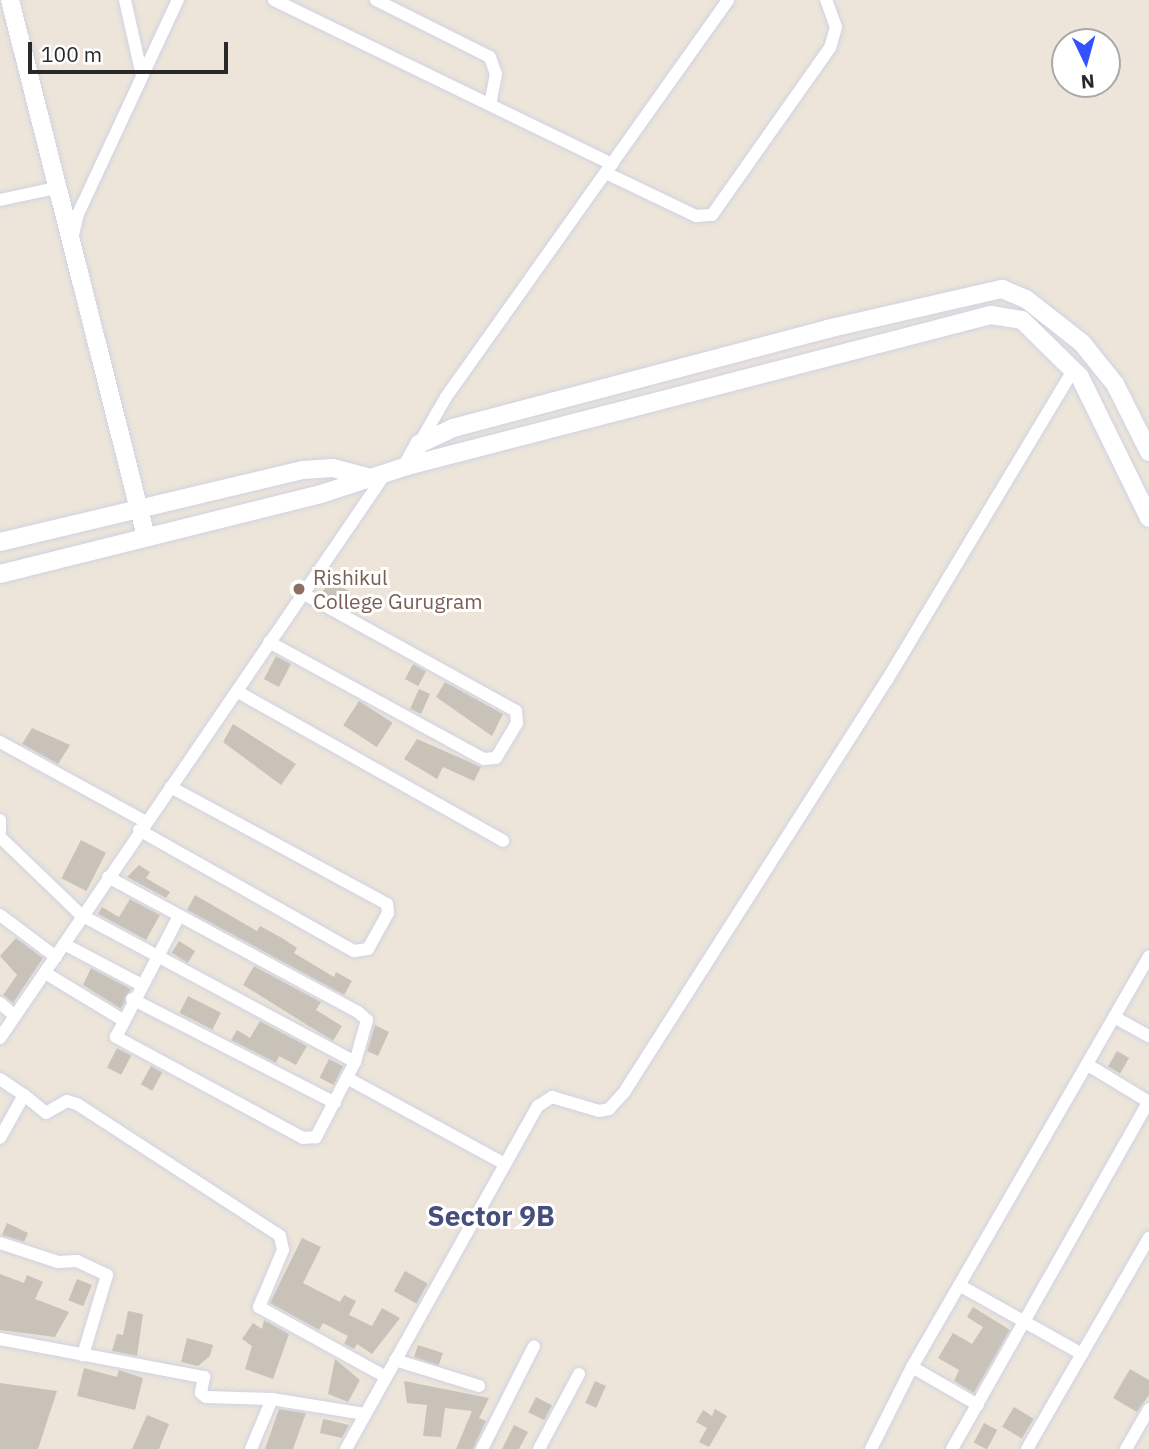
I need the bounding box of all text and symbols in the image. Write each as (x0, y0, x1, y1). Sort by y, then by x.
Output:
scale bar (32, 28, 231, 72)
north arrow (1051, 28, 1121, 98)
text: 100 m (41, 40, 102, 68)
text: N (1080, 69, 1096, 94)
place label: Rishikul College Gurugram (313, 564, 483, 614)
marker: Rishikul College Gurugram (291, 581, 307, 597)
district label: Sector 9B (427, 1199, 555, 1233)

